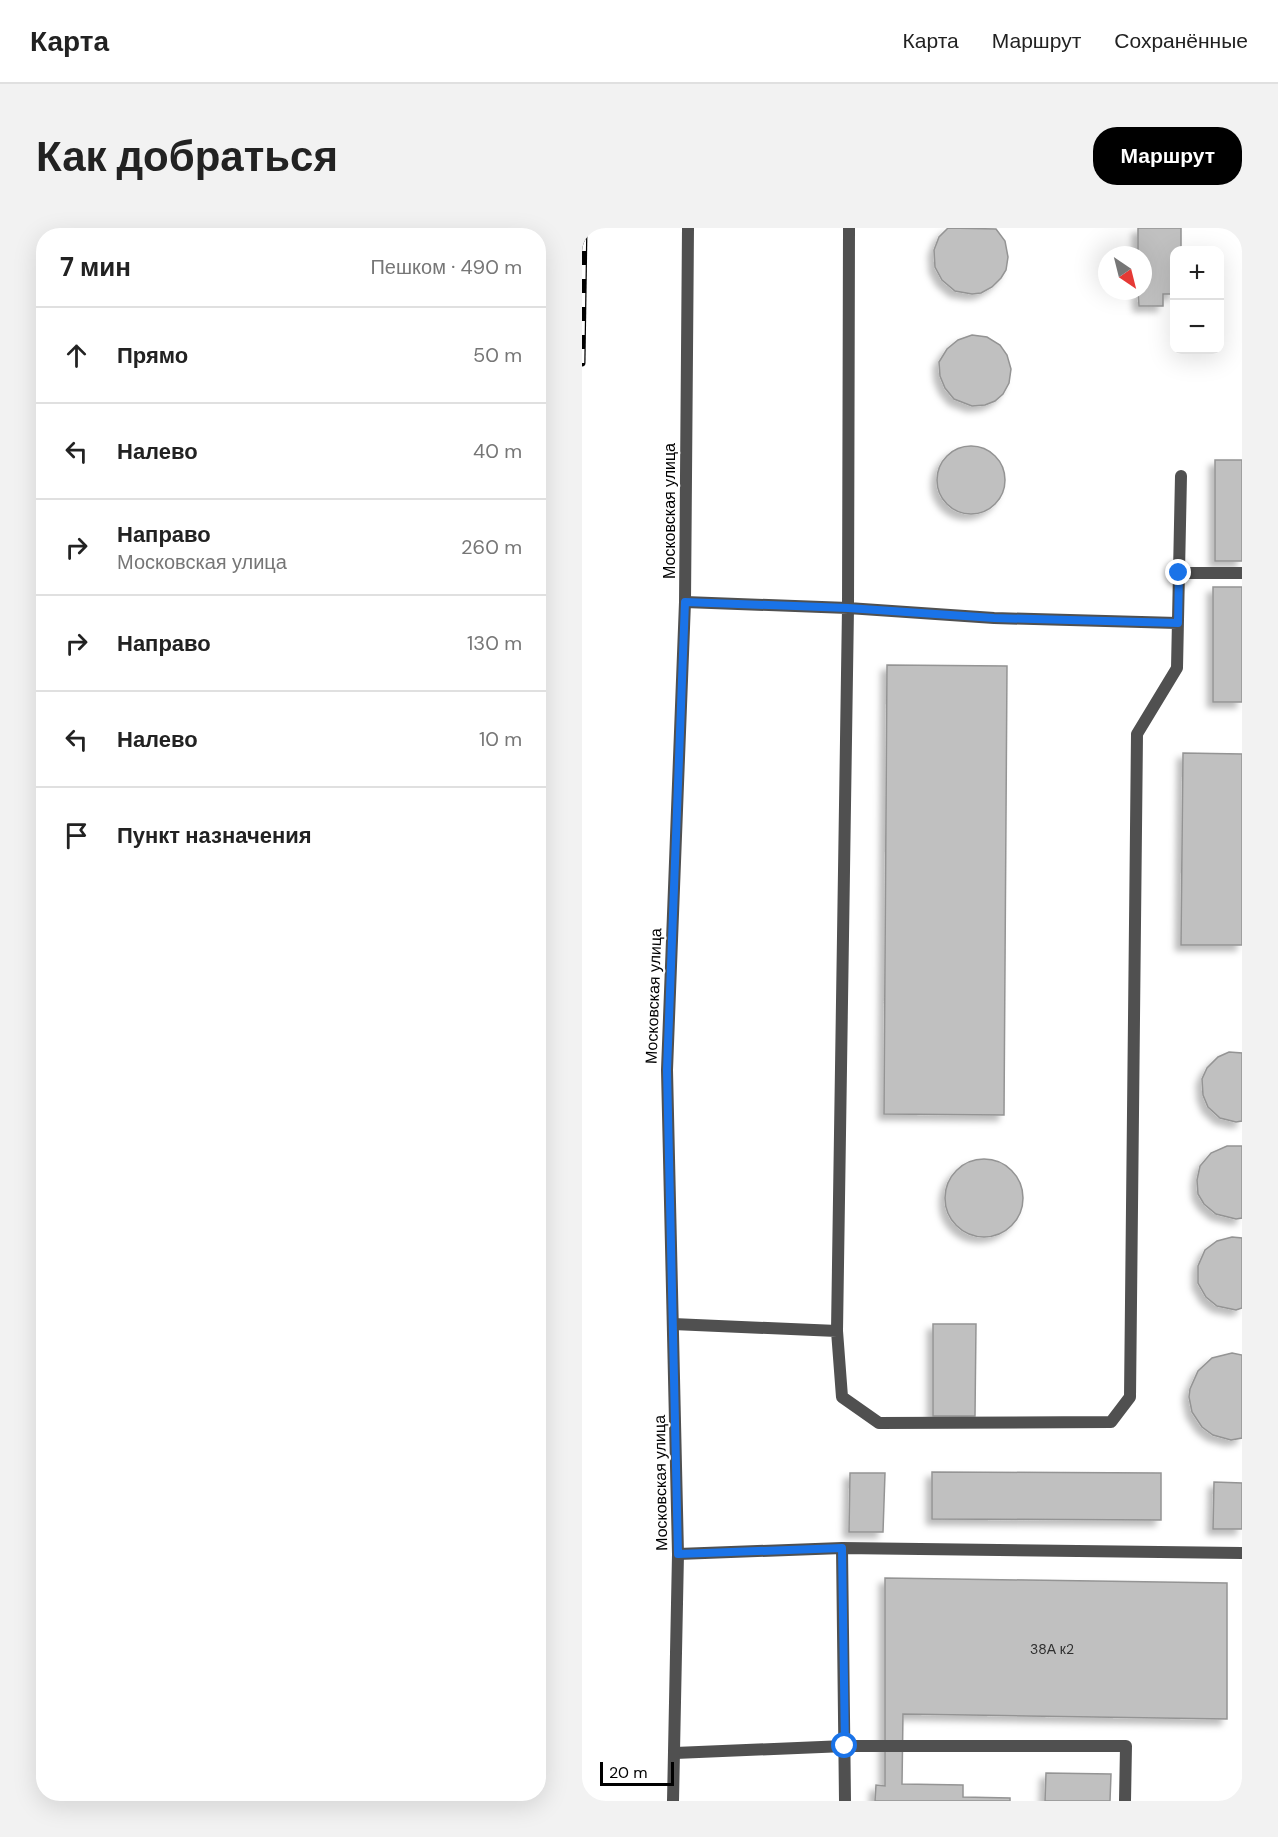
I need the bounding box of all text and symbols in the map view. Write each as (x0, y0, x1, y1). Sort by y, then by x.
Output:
text: Карта (30, 23, 109, 60)
text: Карта (903, 27, 959, 55)
text: Маршрут (992, 27, 1081, 55)
text: Сохранённые (1114, 27, 1248, 55)
button: Маршрут (1093, 127, 1242, 185)
text: Как добраться (36, 129, 338, 184)
north arrow (1098, 246, 1152, 300)
map controls (1170, 246, 1224, 354)
button: + (1170, 246, 1224, 300)
text: 7 мин (60, 250, 131, 284)
text: Пешком · 490 m (370, 254, 522, 280)
button: − (1170, 300, 1224, 354)
icon: ahead (60, 339, 93, 372)
text: Прямо (117, 341, 188, 370)
text: 50 m (473, 342, 522, 368)
icon: left (60, 435, 93, 468)
text: Налево (117, 437, 198, 466)
text: 40 m (473, 438, 522, 464)
street label: Московская улица (659, 443, 680, 579)
text: Направо (117, 520, 211, 549)
icon: right (60, 531, 93, 564)
text: 260 m (461, 534, 522, 560)
text: Московская улица (117, 549, 287, 575)
route end (1165, 559, 1191, 585)
icon: right (60, 627, 93, 660)
text: Направо (117, 629, 211, 658)
text: 130 m (467, 630, 522, 656)
icon: left (60, 723, 93, 756)
text: Налево (117, 725, 198, 754)
text: 10 m (479, 726, 522, 752)
icon: arrive (60, 819, 93, 852)
text: Пункт назначения (117, 821, 312, 850)
street label: Московская улица (641, 928, 666, 1064)
street label: Московская улица (649, 1415, 672, 1551)
house number: 38А к2 (1030, 1640, 1074, 1658)
route start (831, 1732, 857, 1758)
scale bar (600, 1759, 674, 1786)
text: 20 m (609, 1762, 648, 1783)

